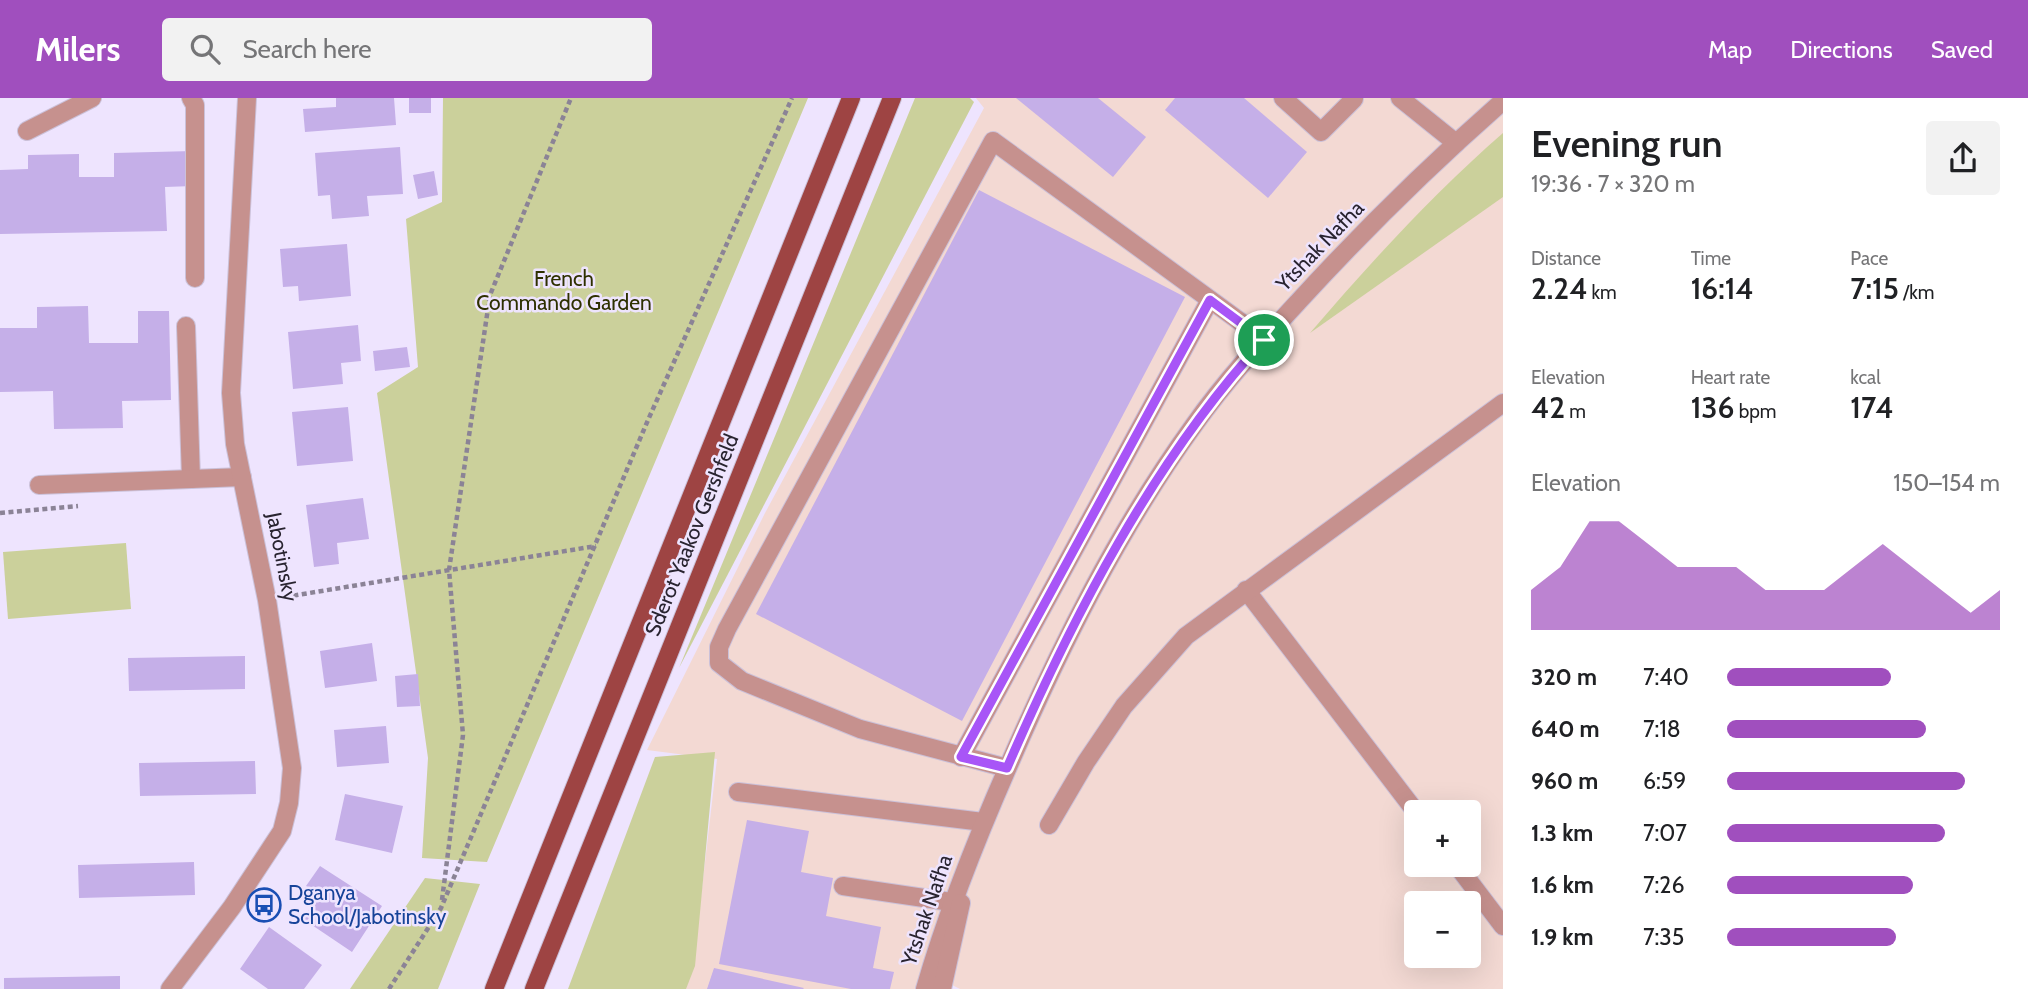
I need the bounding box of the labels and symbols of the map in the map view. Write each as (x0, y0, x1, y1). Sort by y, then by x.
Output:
street label: Ytshak Nafha (1270, 195, 1369, 297)
park label: French Commando Garden (476, 266, 652, 315)
pin (1234, 310, 1294, 370)
street label: Sderot Yaakov Gershfeld (640, 430, 744, 639)
street label: Jabotinsky (261, 509, 303, 604)
street label: Ytshak Nafha (896, 851, 957, 969)
place label: Dganya School/Jabotinsky (288, 880, 447, 929)
bus stop icon: Dganya School/Jabotinsky (245, 886, 283, 924)

